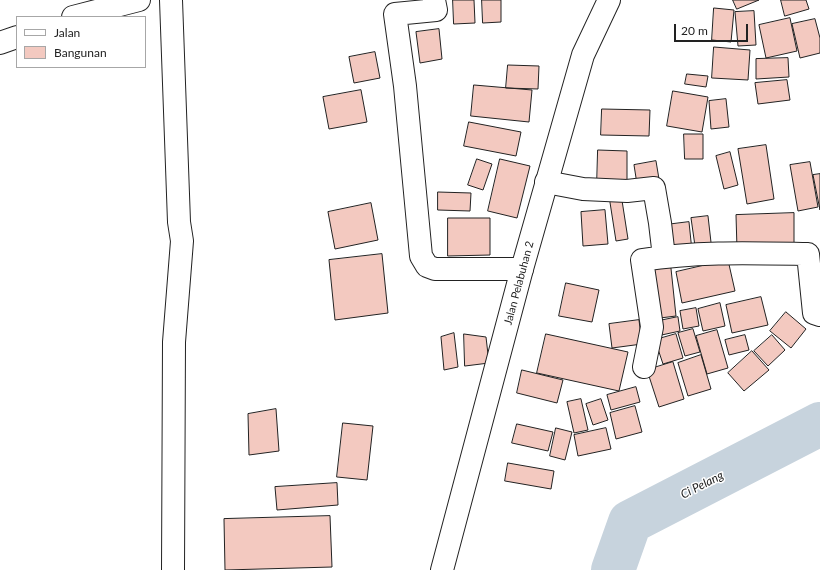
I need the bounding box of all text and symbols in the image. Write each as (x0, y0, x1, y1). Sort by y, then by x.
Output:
legend (16, 16, 146, 68)
scale bar (676, 16, 750, 42)
text: 20 m (681, 23, 708, 38)
text: Jalan (54, 25, 80, 40)
text: Bangunan (54, 45, 107, 60)
street label: Jalan Pelabuhan 2 (501, 240, 537, 326)
water label: Ci Pelang (678, 468, 726, 502)

